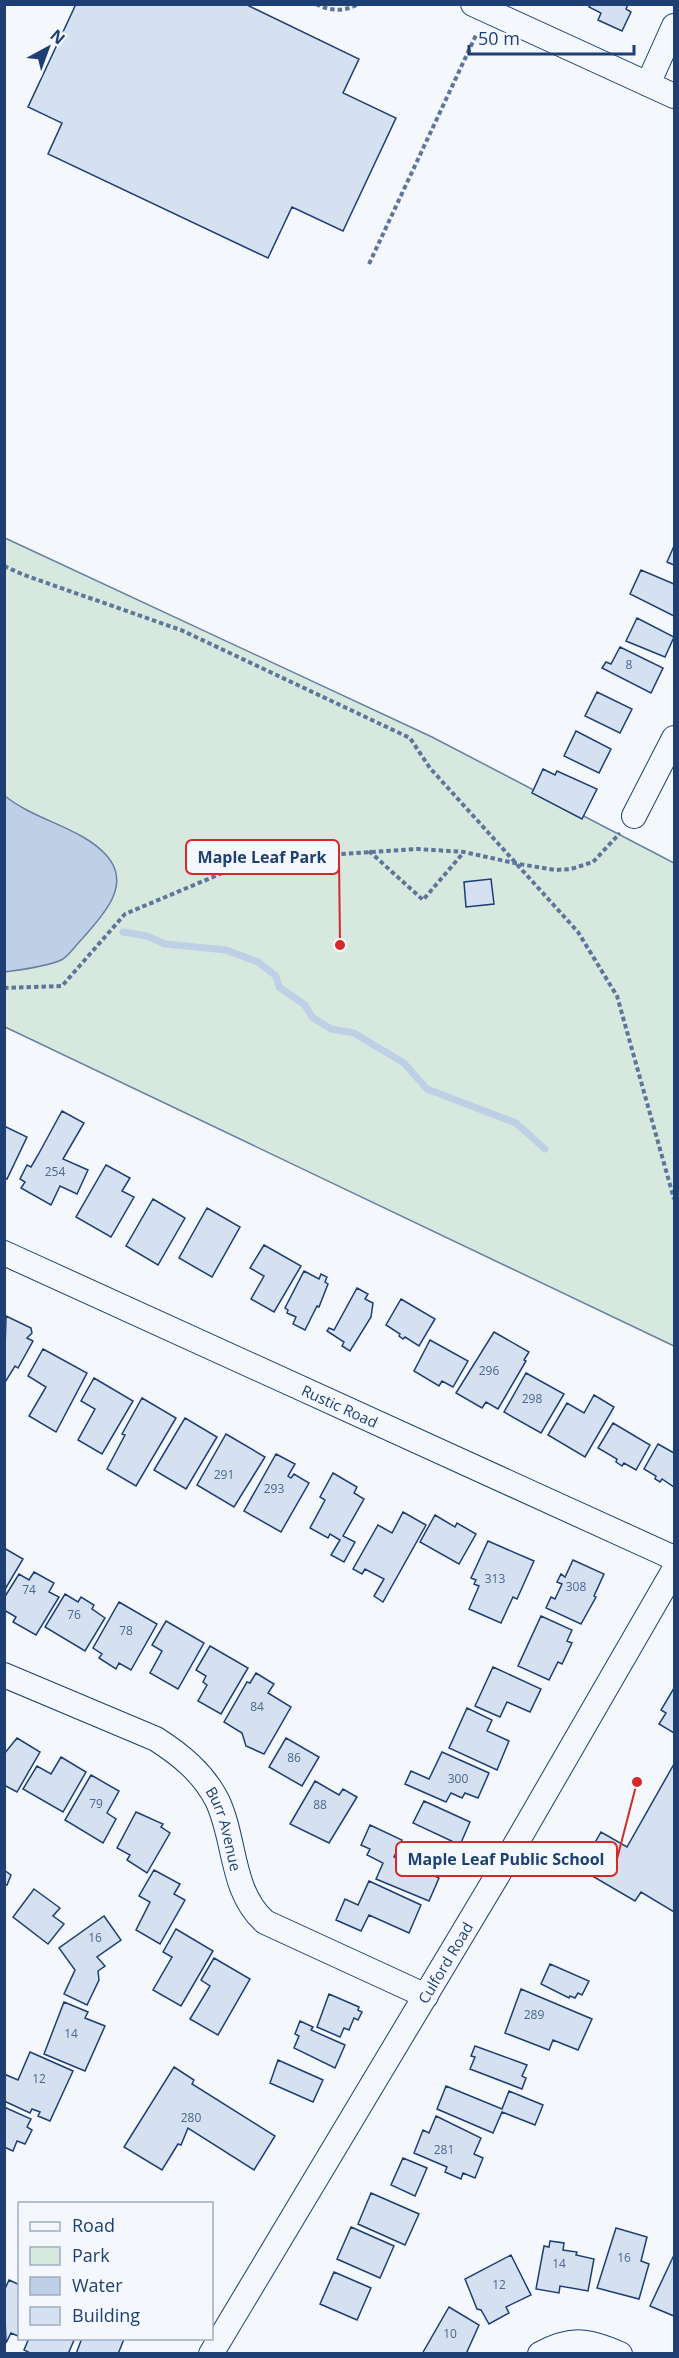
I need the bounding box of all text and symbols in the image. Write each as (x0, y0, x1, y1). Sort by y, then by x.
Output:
north arrow (18, 18, 78, 78)
scale bar (469, 18, 634, 56)
text: N (46, 24, 70, 49)
text: 50 m (478, 26, 520, 50)
house number: 8 (626, 656, 633, 673)
callout: Maple Leaf Park (186, 840, 339, 874)
text: Maple Leaf Park (198, 846, 326, 868)
house number: 254 (45, 1163, 65, 1180)
house number: 296 (479, 1362, 499, 1379)
street label: Rustic Road (299, 1380, 381, 1432)
house number: 298 (522, 1390, 542, 1407)
house number: 291 (214, 1466, 234, 1483)
house number: 293 (264, 1480, 284, 1497)
house number: 313 (485, 1570, 505, 1587)
house number: 308 (566, 1578, 586, 1595)
house number: 74 (22, 1581, 36, 1598)
house number: 76 (67, 1606, 81, 1623)
house number: 78 (119, 1622, 133, 1639)
house number: 84 (250, 1698, 264, 1715)
house number: 86 (287, 1749, 301, 1766)
house number: 300 (448, 1770, 468, 1787)
street label: Burr Avenue (201, 1783, 246, 1873)
house number: 79 (89, 1795, 103, 1812)
house number: 88 (313, 1796, 327, 1813)
callout: Maple Leaf Public School (396, 1842, 617, 1876)
text: Maple Leaf Public School (408, 1848, 604, 1870)
street label: Culford Road (413, 1918, 477, 2007)
house number: 16 (88, 1929, 102, 1946)
house number: 289 (524, 2006, 544, 2023)
house number: 14 (64, 2025, 78, 2042)
house number: 12 (32, 2070, 46, 2087)
house number: 280 (181, 2109, 201, 2126)
house number: 281 (434, 2141, 454, 2158)
legend (18, 2202, 213, 2340)
text: Road (72, 2213, 115, 2237)
text: Park (72, 2243, 110, 2267)
house number: 16 (617, 2249, 631, 2266)
house number: 14 (552, 2255, 566, 2272)
text: Water (72, 2273, 123, 2297)
house number: 12 (492, 2276, 506, 2293)
text: Building (72, 2303, 140, 2327)
house number: 10 (443, 2325, 457, 2342)

